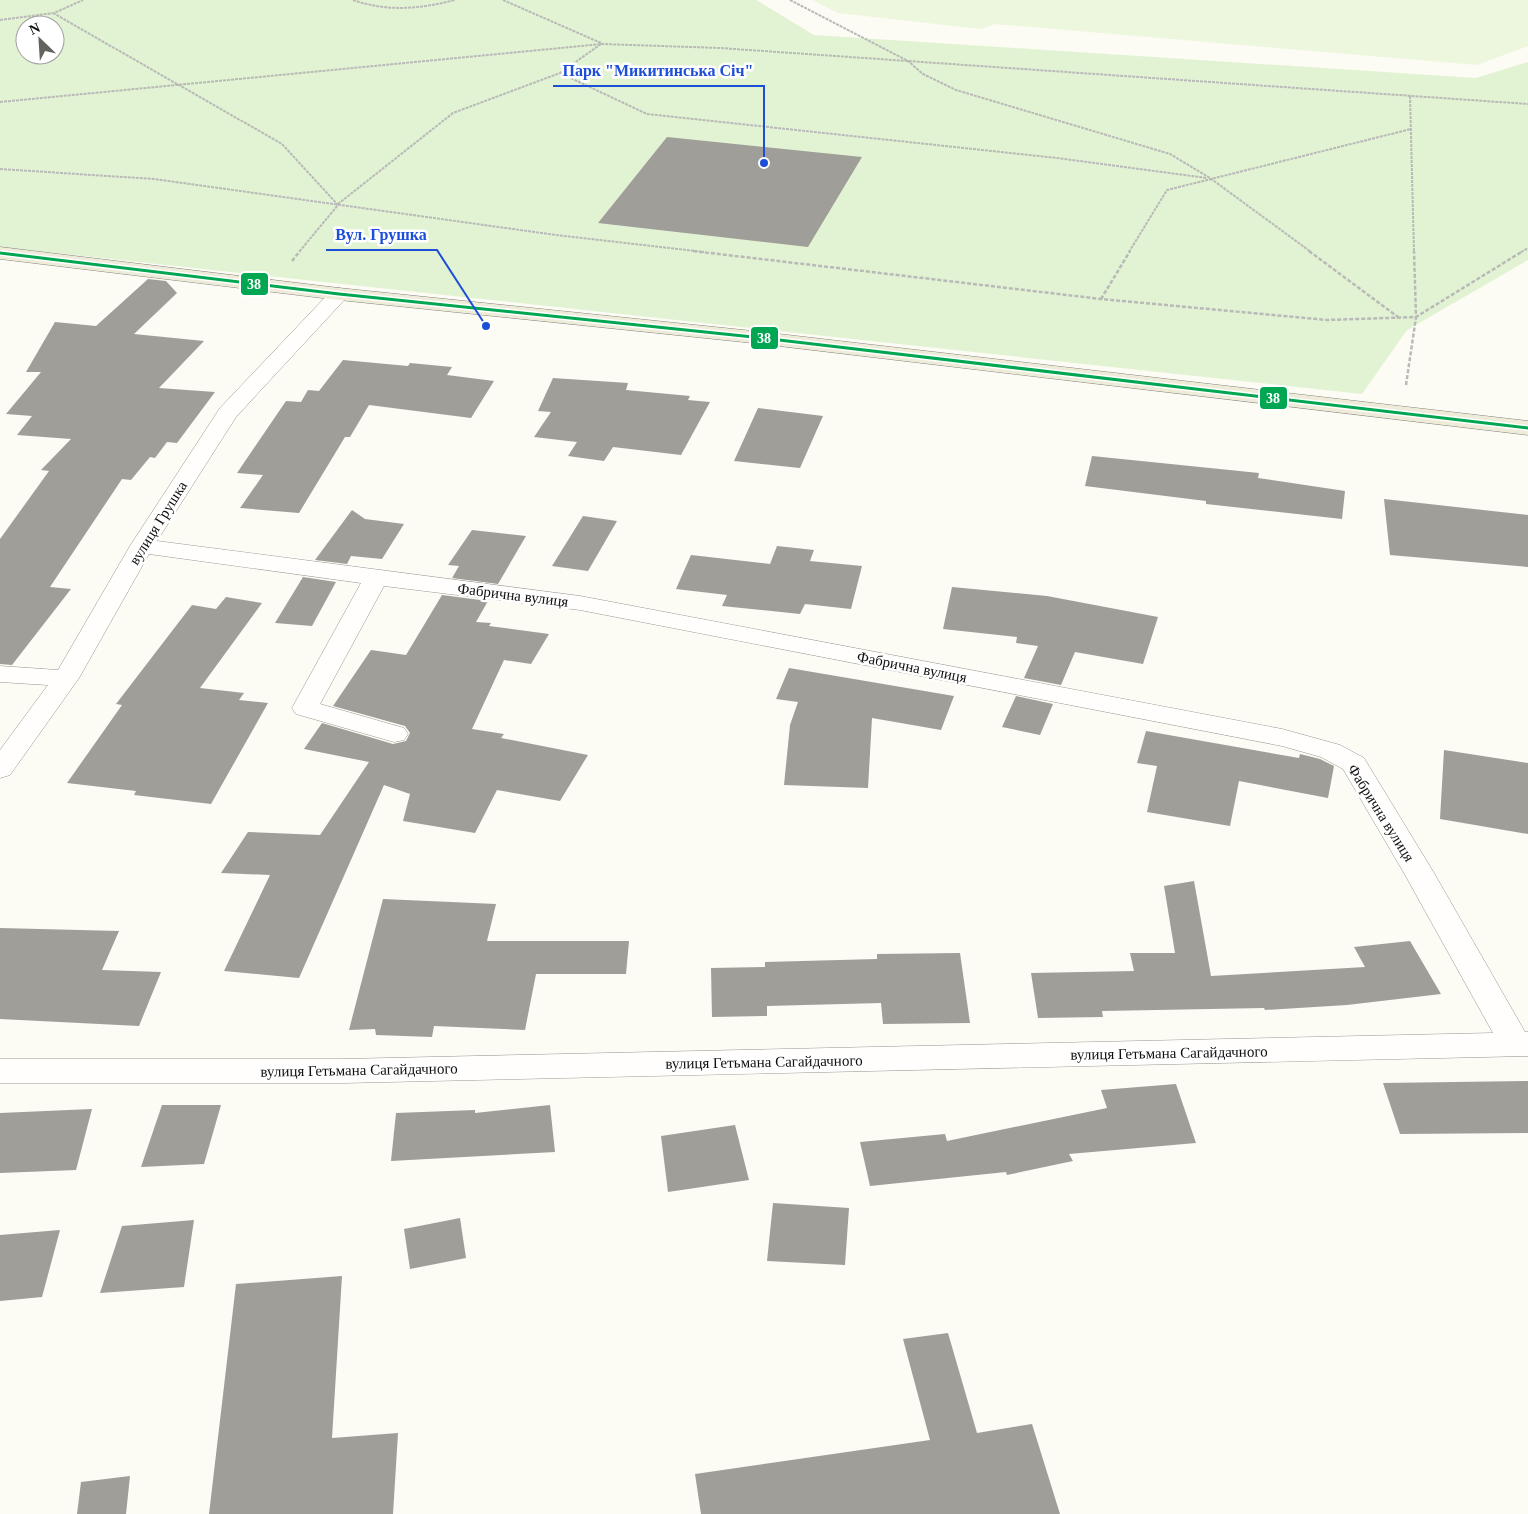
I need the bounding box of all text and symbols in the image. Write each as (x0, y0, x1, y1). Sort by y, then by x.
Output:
north arrow (15, 15, 65, 65)
text: N (27, 20, 42, 38)
callout: Парк "Микитинська Січ" (553, 55, 764, 86)
text: Парк "Микитинська Січ" (563, 62, 753, 80)
callout: Вул. Грушка (326, 219, 437, 250)
text: Вул. Грушка (335, 226, 427, 244)
line badge: 38 (240, 272, 269, 296)
text: 38 (247, 277, 261, 292)
line badge: 38 (750, 326, 779, 350)
text: 38 (757, 331, 771, 346)
line badge: 38 (1259, 386, 1288, 410)
text: 38 (1266, 391, 1280, 406)
street label: вулиця Грушка (126, 478, 190, 568)
street label: Фабрична вулиця (457, 580, 569, 610)
street label: Фабрична вулиця (856, 649, 968, 686)
street label: Фабрична вулиця (1345, 761, 1417, 865)
street label: вулиця Гетьмана Сагайдачного (1070, 1043, 1268, 1063)
street label: вулиця Гетьмана Сагайдачного (665, 1052, 863, 1072)
street label: вулиця Гетьмана Сагайдачного (260, 1060, 458, 1080)

